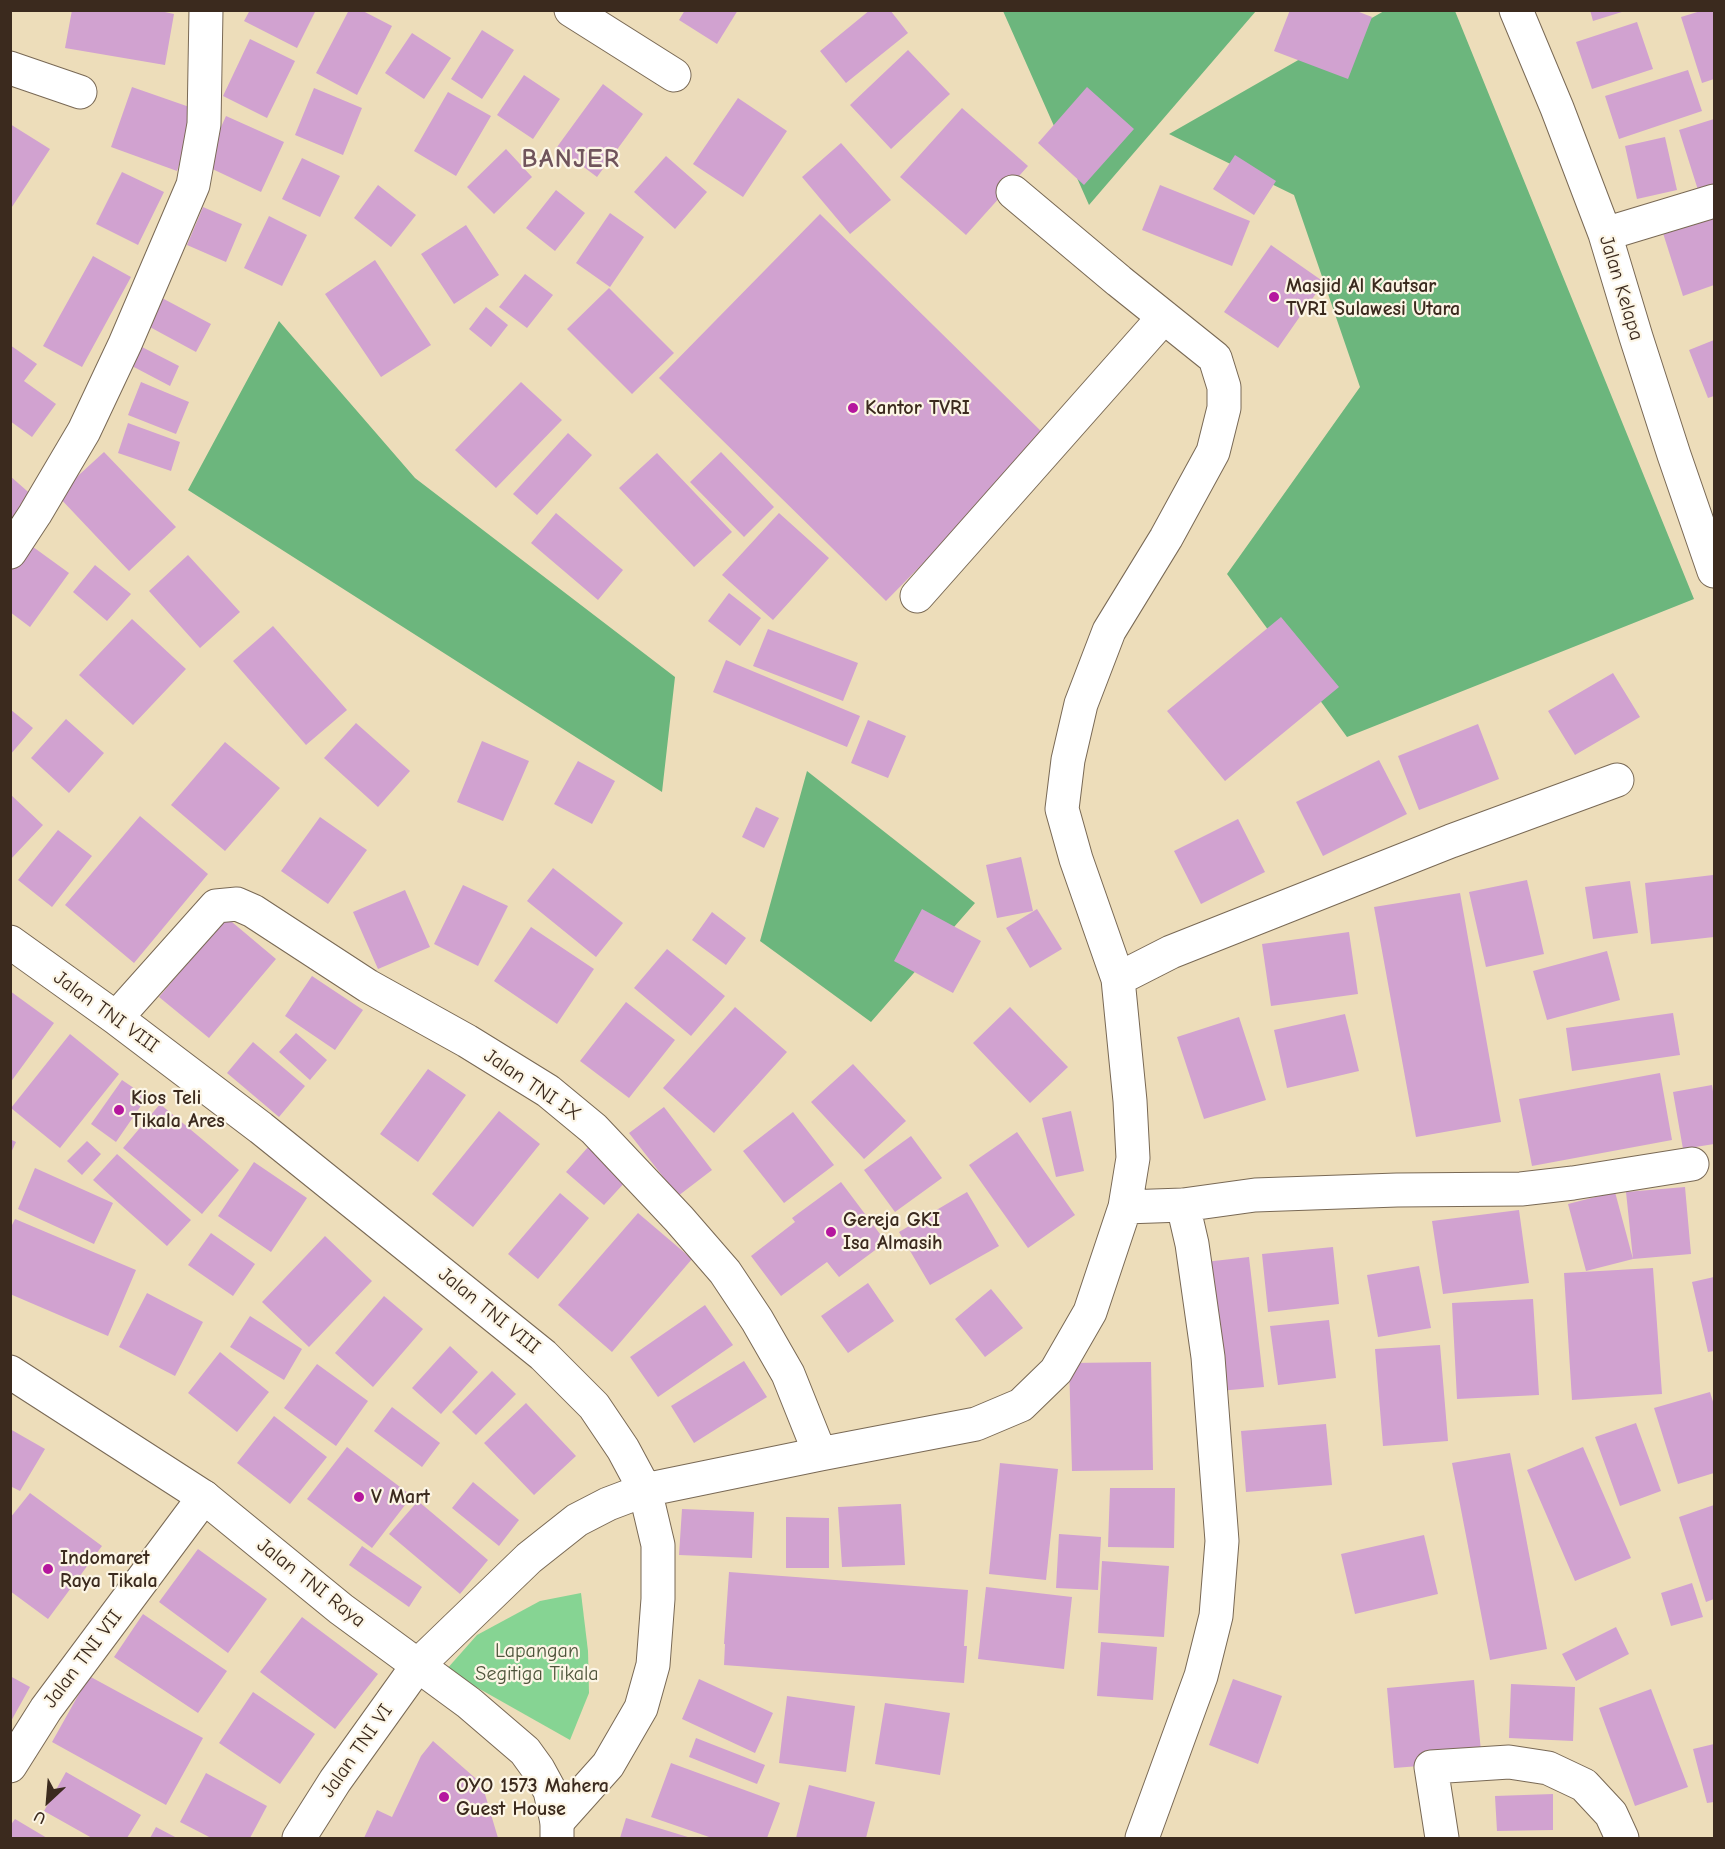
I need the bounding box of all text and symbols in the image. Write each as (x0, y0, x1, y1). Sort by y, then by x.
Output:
district label: BANJER (521, 144, 621, 176)
street label: Jalan Kelapa (1594, 232, 1648, 344)
place label: Masjid Al Kautsar TVRI Sulawesi Utara (1286, 274, 1460, 321)
marker: Masjid Al Kautsar TVRI Sulawesi Utara (1267, 290, 1281, 304)
place label: Kantor TVRI (865, 396, 970, 420)
marker: Kantor TVRI (846, 401, 860, 415)
street label: Jalan TNI VIII (49, 966, 163, 1058)
street label: Jalan TNI IX (479, 1044, 585, 1126)
place label: Kios Teli Tikala Ares (131, 1086, 225, 1133)
marker: Kios Teli Tikala Ares (112, 1103, 126, 1117)
place label: Gereja GKI Isa Almasih (843, 1208, 943, 1255)
marker: Gereja GKI Isa Almasih (824, 1225, 838, 1239)
street label: Jalan TNI VIII (433, 1263, 545, 1359)
place label: V Mart (371, 1485, 430, 1509)
marker: V Mart (352, 1490, 366, 1504)
street label: Jalan TNI Raya (252, 1533, 370, 1633)
place label: Indomaret Raya Tikala (60, 1546, 158, 1593)
marker: Indomaret Raya Tikala (41, 1562, 55, 1576)
street label: Jalan TNI VII (38, 1605, 128, 1713)
park label: Lapangan Segitiga Tikala (475, 1639, 599, 1686)
street label: Jalan TNI VI (316, 1700, 398, 1802)
north arrow (18, 1771, 78, 1831)
place label: OYO 1573 Mahera Guest House (456, 1774, 609, 1821)
marker: OYO 1573 Mahera Guest House (437, 1790, 451, 1804)
text: U (31, 1807, 49, 1828)

